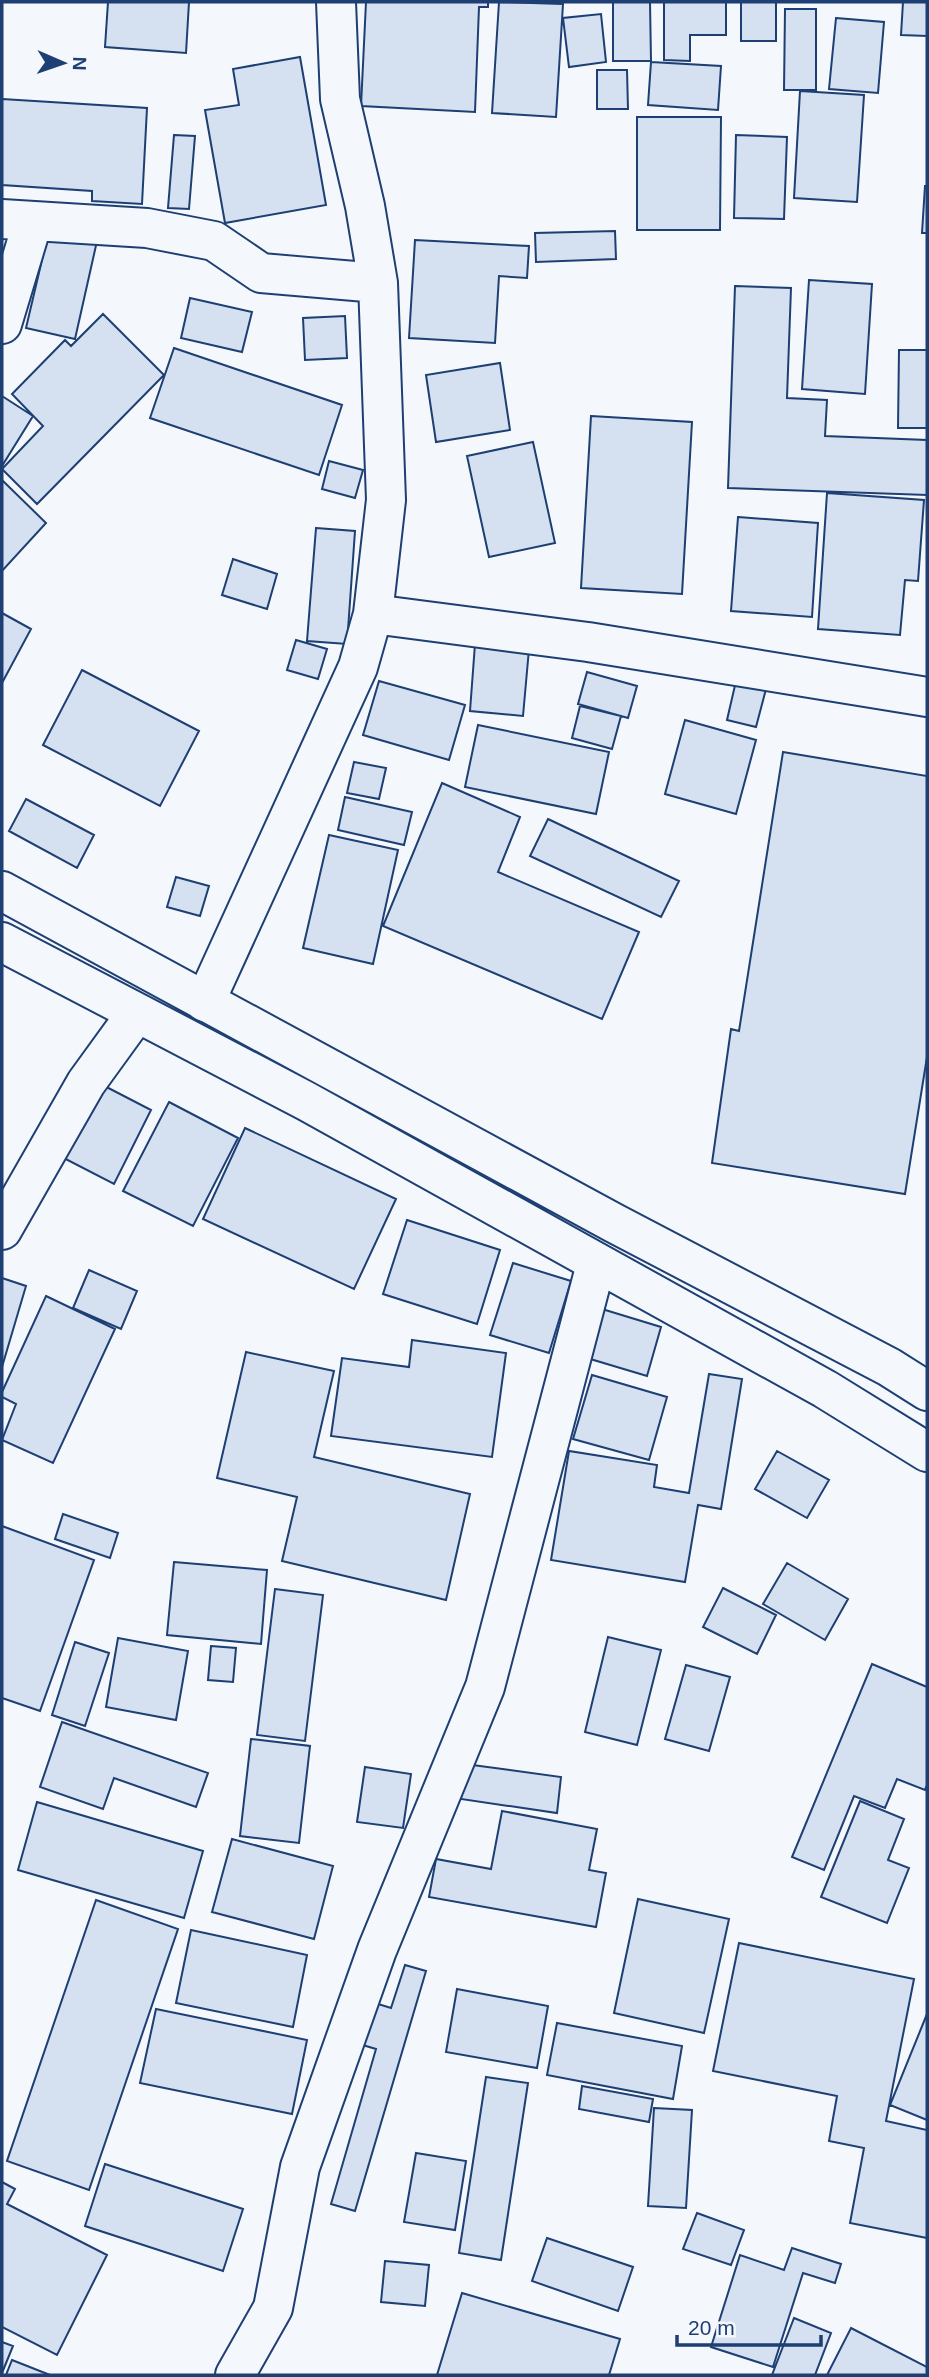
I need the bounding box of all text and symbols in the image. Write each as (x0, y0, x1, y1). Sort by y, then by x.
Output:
north arrow (28, 28, 98, 98)
text: N (69, 56, 90, 71)
scale bar (677, 2304, 820, 2348)
text: 20 m (688, 2316, 735, 2339)

